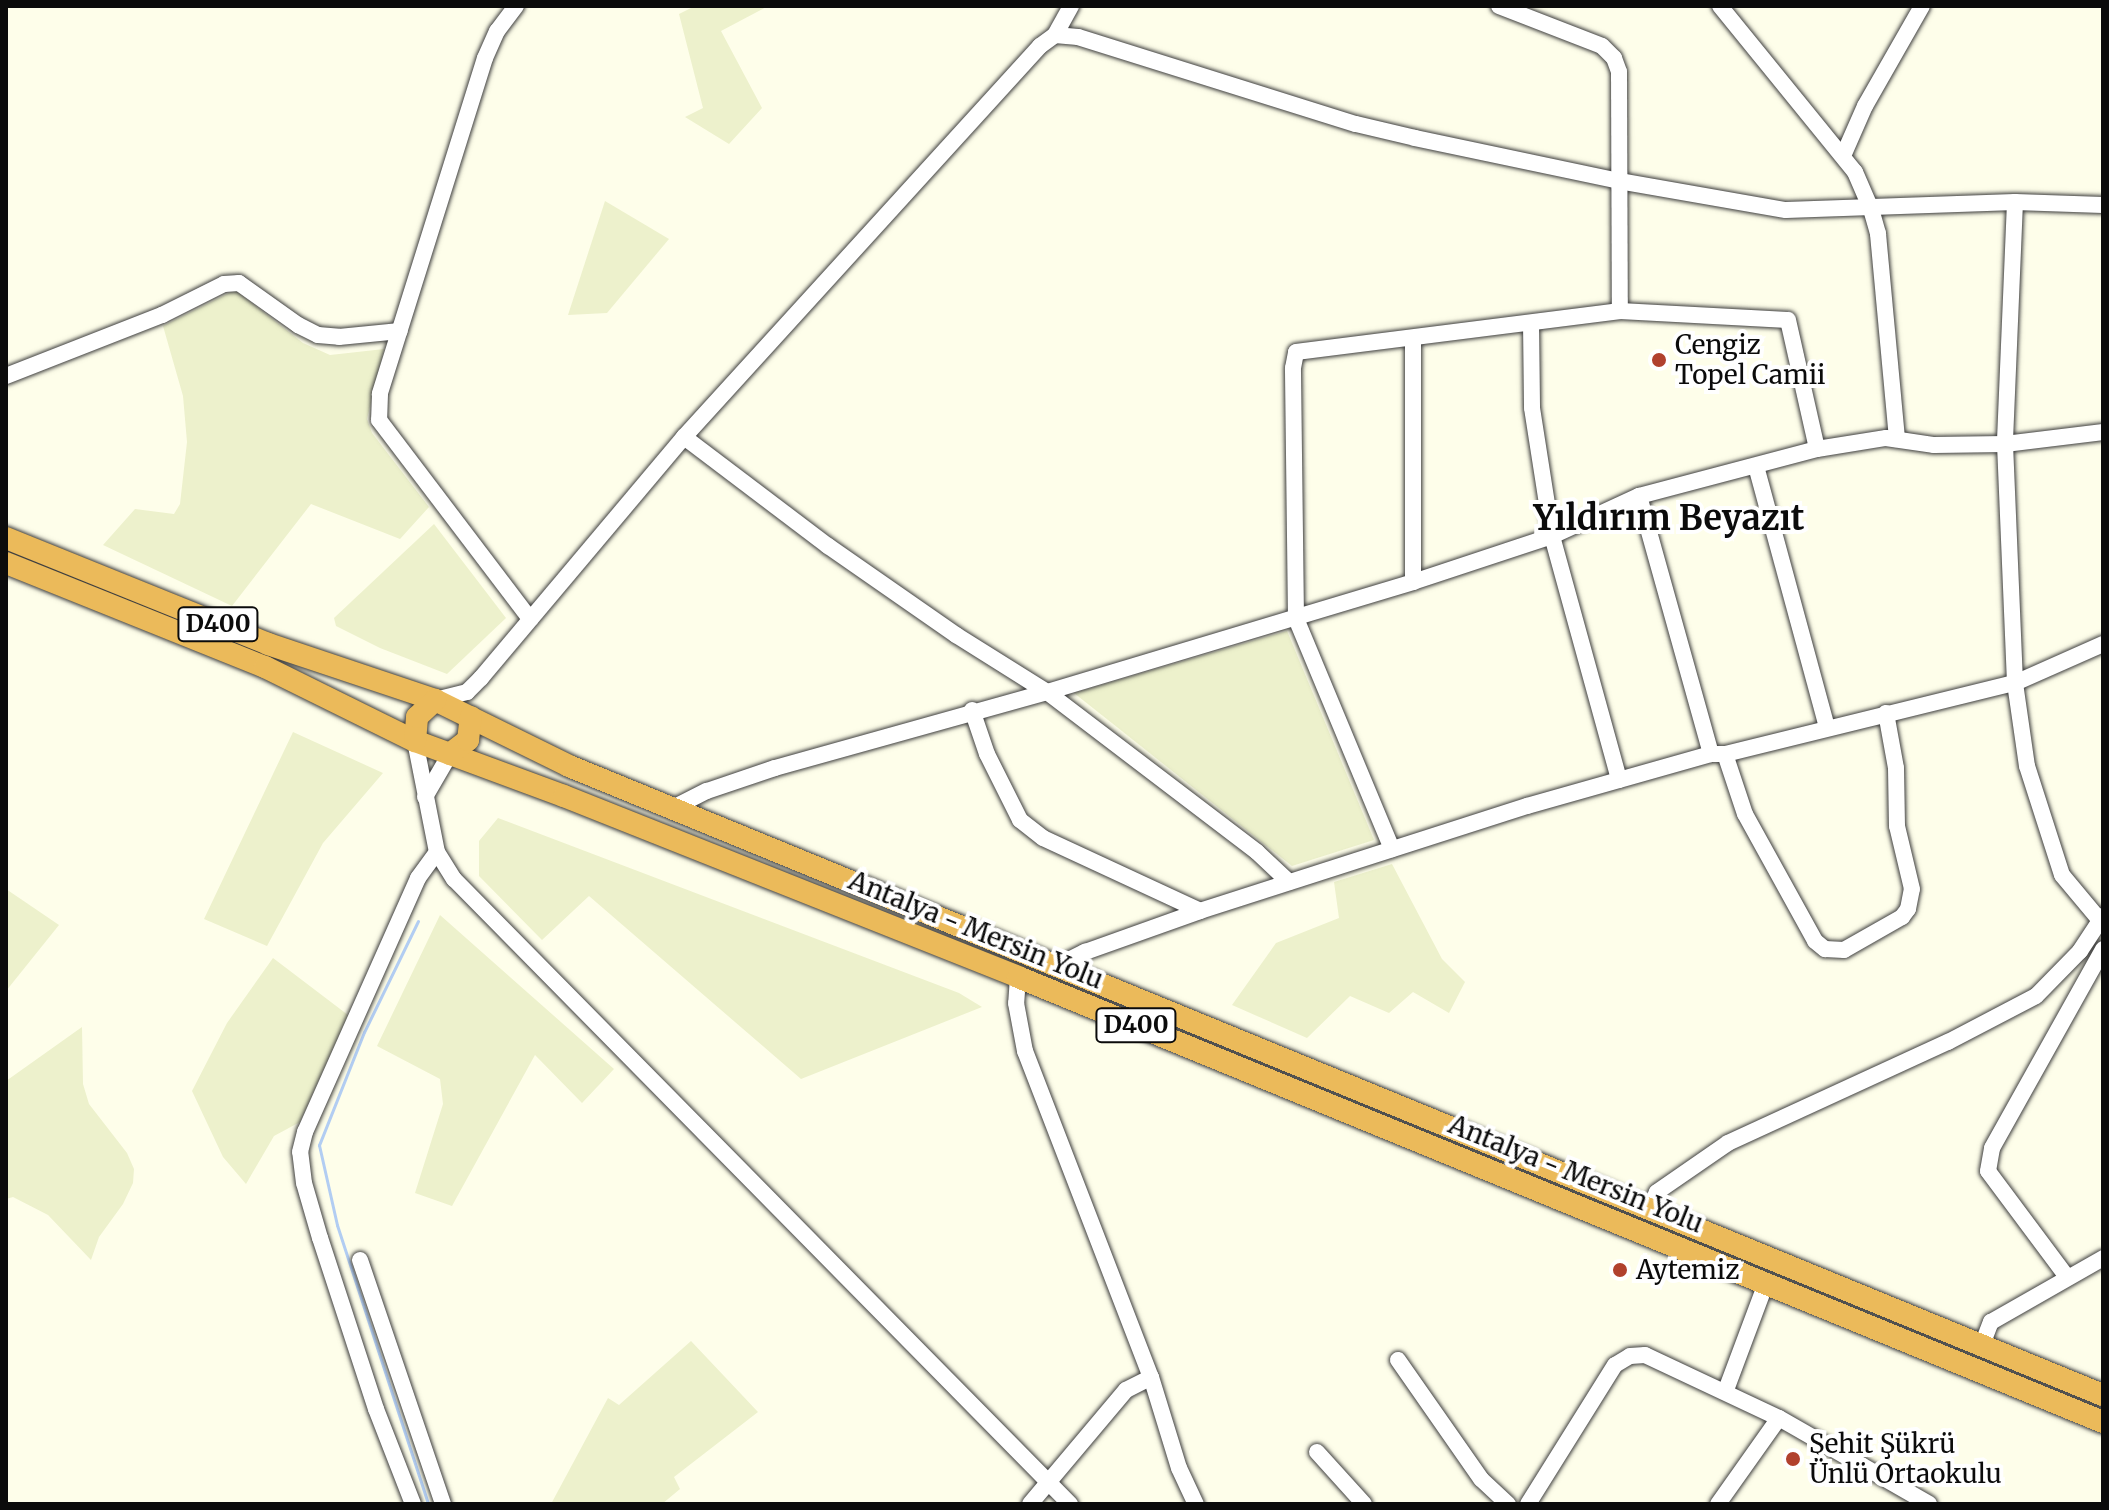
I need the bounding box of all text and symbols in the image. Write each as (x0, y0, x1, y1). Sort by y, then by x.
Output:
place label: Cengiz Topel Camii (1675, 329, 1826, 390)
marker: Cengiz Topel Camii (1650, 351, 1668, 369)
district label: Yıldırım Beyazıt (1534, 499, 1804, 539)
road number: D400 (176, 604, 260, 644)
street label: Antalya - Mersin Yolu (844, 865, 1108, 995)
road number: D400 (1094, 1005, 1178, 1045)
street label: Antalya - Mersin Yolu (1444, 1109, 1708, 1239)
place label: Aytemiz (1636, 1254, 1739, 1286)
marker: Aytemiz (1611, 1261, 1629, 1279)
place label: Şehit Şükrü Ünlü Ortaokulu (1809, 1428, 2002, 1490)
marker: Şehit Şükrü Ünlü Ortaokulu (1784, 1450, 1802, 1468)

